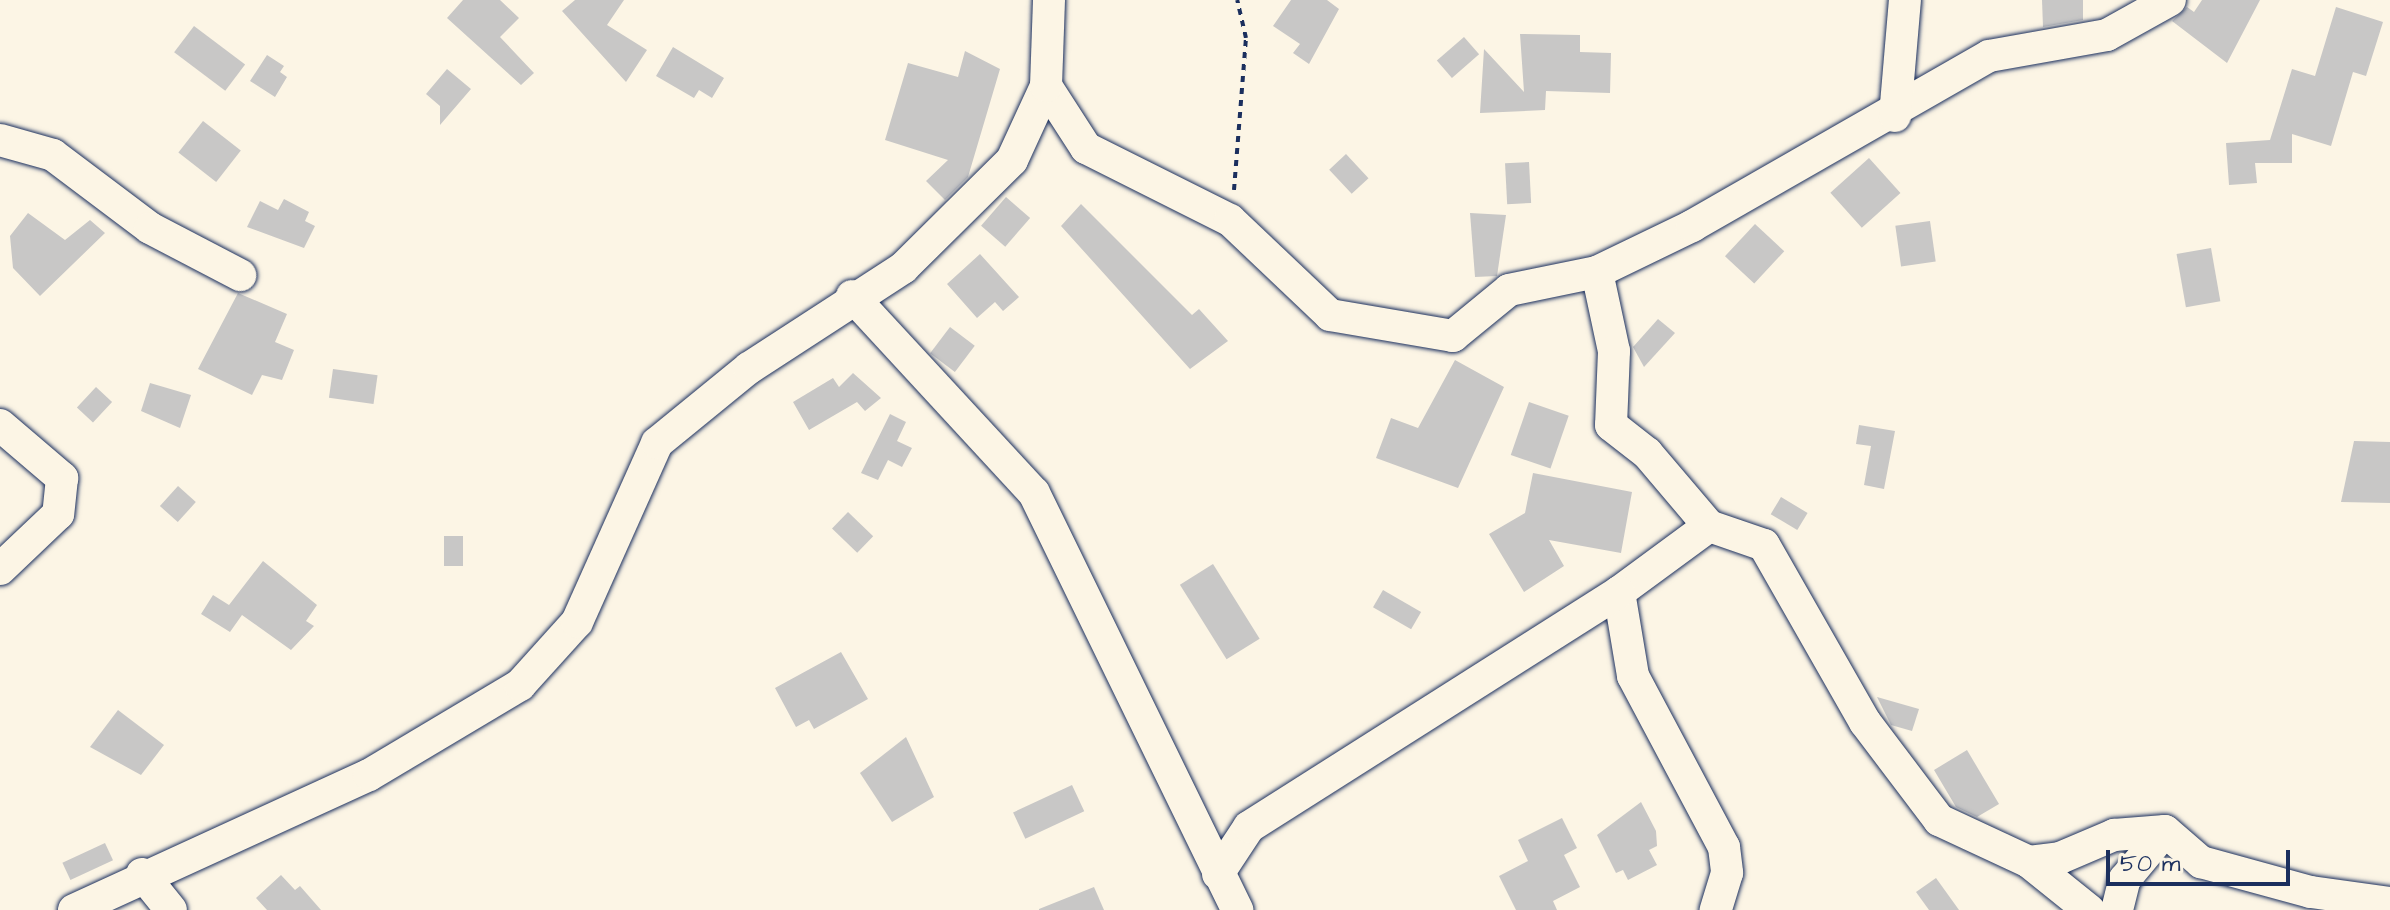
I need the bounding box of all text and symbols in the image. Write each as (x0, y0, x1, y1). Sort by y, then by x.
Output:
scale bar (2110, 834, 2294, 884)
text: 50 m (2120, 847, 2180, 881)

